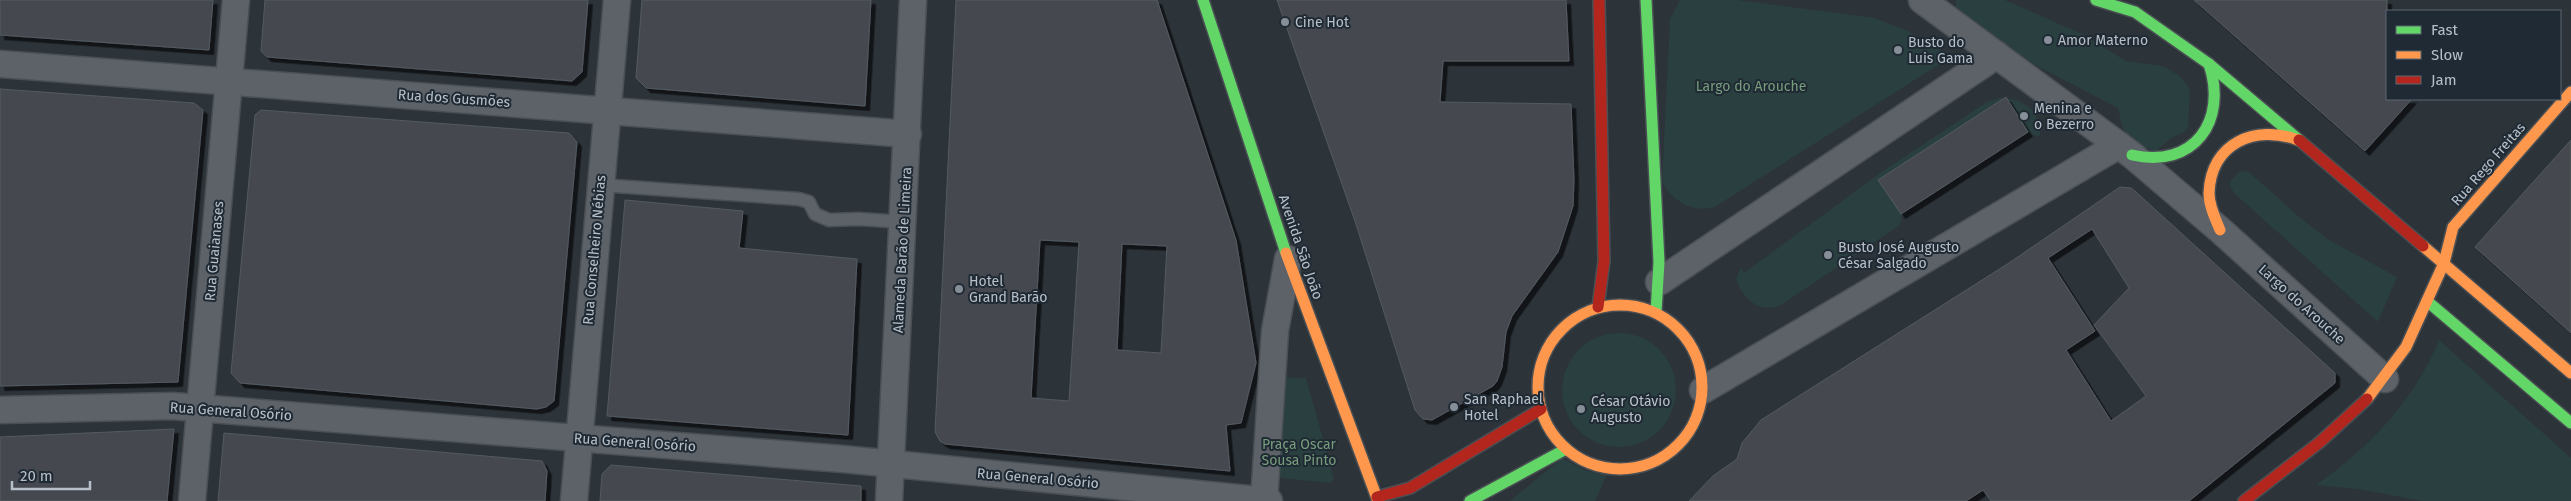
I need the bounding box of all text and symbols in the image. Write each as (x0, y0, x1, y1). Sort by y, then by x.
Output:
legend (2386, 10, 2561, 100)
place label: Cine Hot (1295, 14, 1350, 31)
marker: Cine Hot (1279, 16, 1291, 28)
text: Fast (2431, 21, 2458, 39)
place label: Amor Materno (2058, 32, 2148, 49)
place label: Busto do Luis Gama (1908, 34, 1973, 67)
marker: Amor Materno (2042, 34, 2054, 46)
marker: Busto do Luis Gama (1892, 44, 1904, 56)
text: Slow (2431, 46, 2463, 64)
text: Jam (2431, 71, 2457, 89)
park label: Largo do Arouche (1696, 78, 1806, 95)
street label: Rua dos Gusmões (397, 86, 511, 111)
place label: Menina e o Bezerro (2034, 100, 2094, 133)
marker: Menina e o Bezerro (2018, 110, 2030, 122)
street label: Rua Rego Freitas (2448, 119, 2529, 209)
street label: Alameda Barão de Limeira (890, 167, 915, 333)
street label: Rua Conselheiro Nébias (579, 174, 610, 326)
street label: Avenida São João (1275, 193, 1326, 302)
street label: Rua Guaianases (202, 200, 227, 302)
place label: Busto José Augusto César Salgado (1838, 239, 1959, 272)
marker: Busto José Augusto César Salgado (1822, 249, 1834, 261)
street label: Largo do Arouche (2255, 261, 2348, 348)
place label: Hotel Grand Barão (969, 273, 1047, 306)
marker: Hotel Grand Barão (953, 283, 965, 295)
place label: San Raphael Hotel (1464, 391, 1543, 424)
place label: César Otávio Augusto (1591, 393, 1670, 426)
street label: Rua General Osório (169, 399, 293, 424)
marker: San Raphael Hotel (1448, 401, 1460, 413)
marker: César Otávio Augusto (1575, 403, 1587, 415)
street label: Rua General Osório (573, 430, 697, 455)
park label: Praça Oscar Sousa Pinto (1262, 436, 1337, 469)
scale bar (12, 458, 90, 490)
street label: Rua General Osório (976, 465, 1100, 492)
text: 20 m (20, 467, 53, 485)

